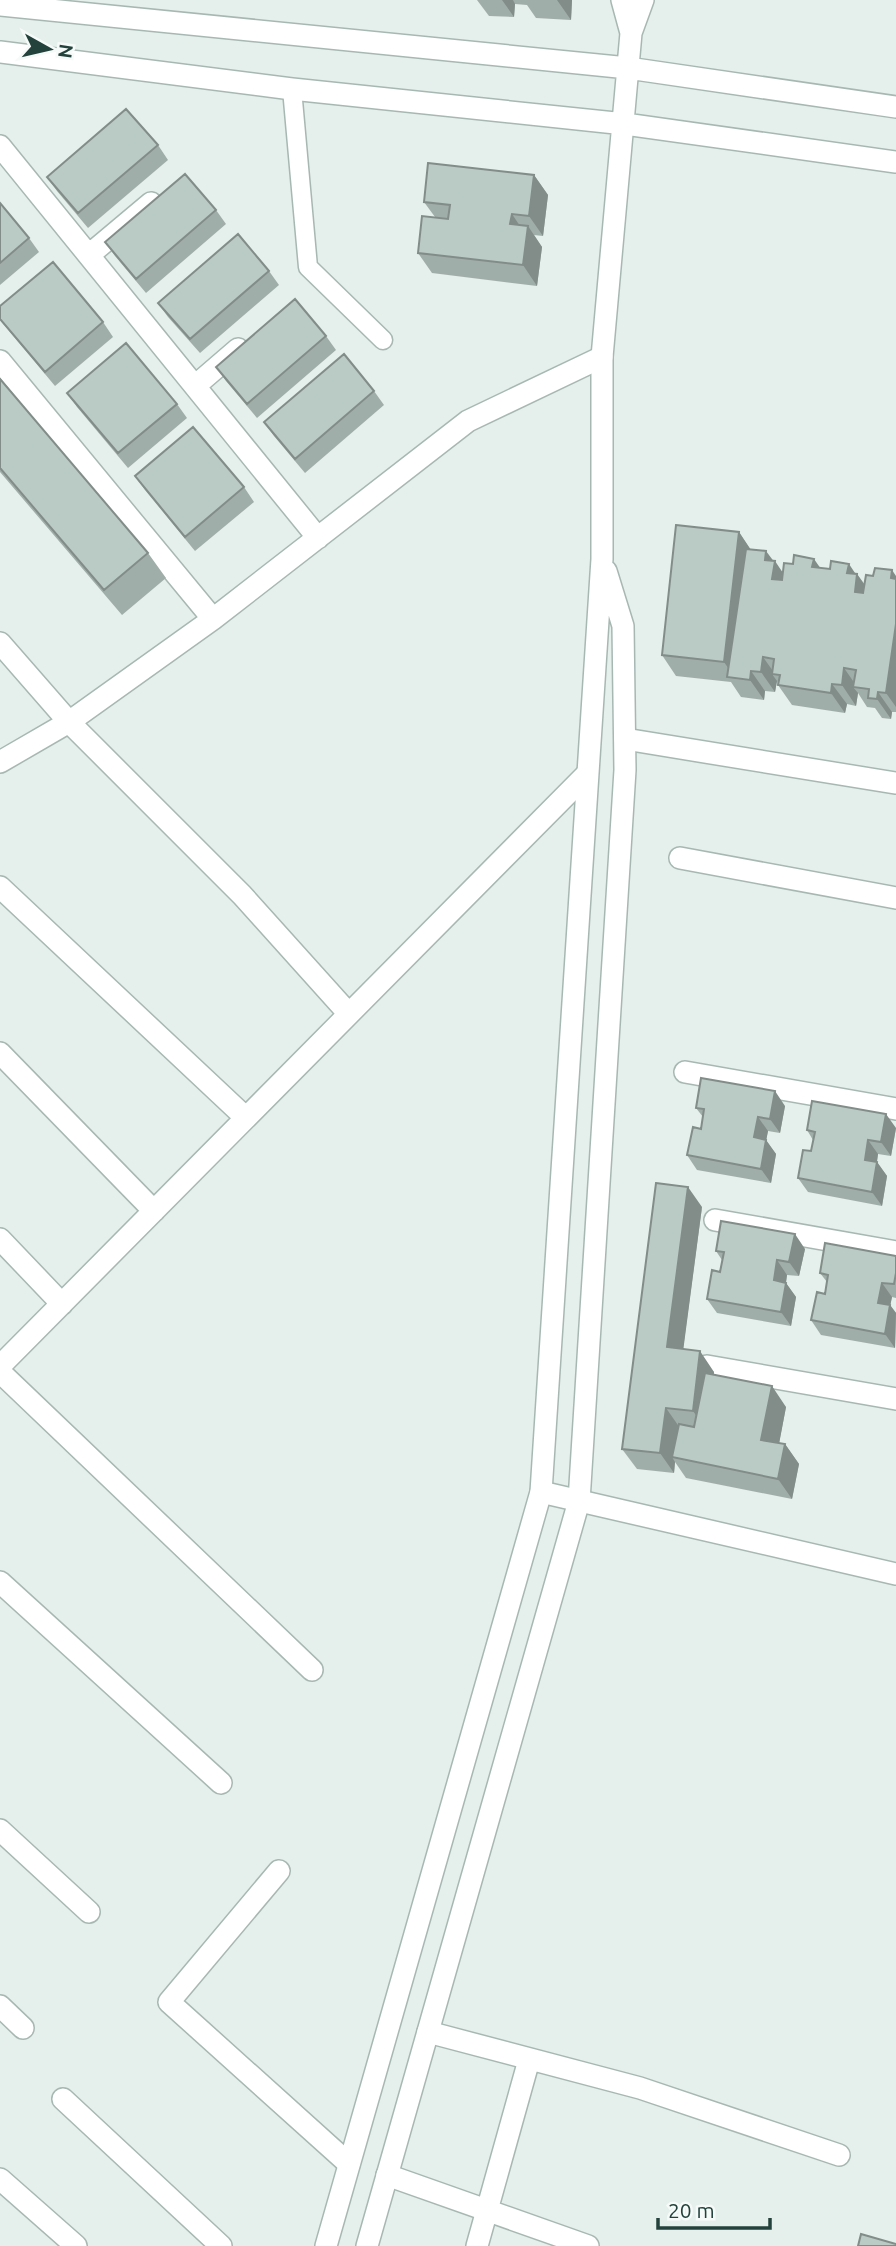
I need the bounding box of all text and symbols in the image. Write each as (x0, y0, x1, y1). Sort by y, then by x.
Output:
north arrow (14, 14, 84, 84)
text: N (54, 43, 78, 60)
scale bar (658, 2186, 770, 2230)
text: 20 m (668, 2198, 715, 2222)

